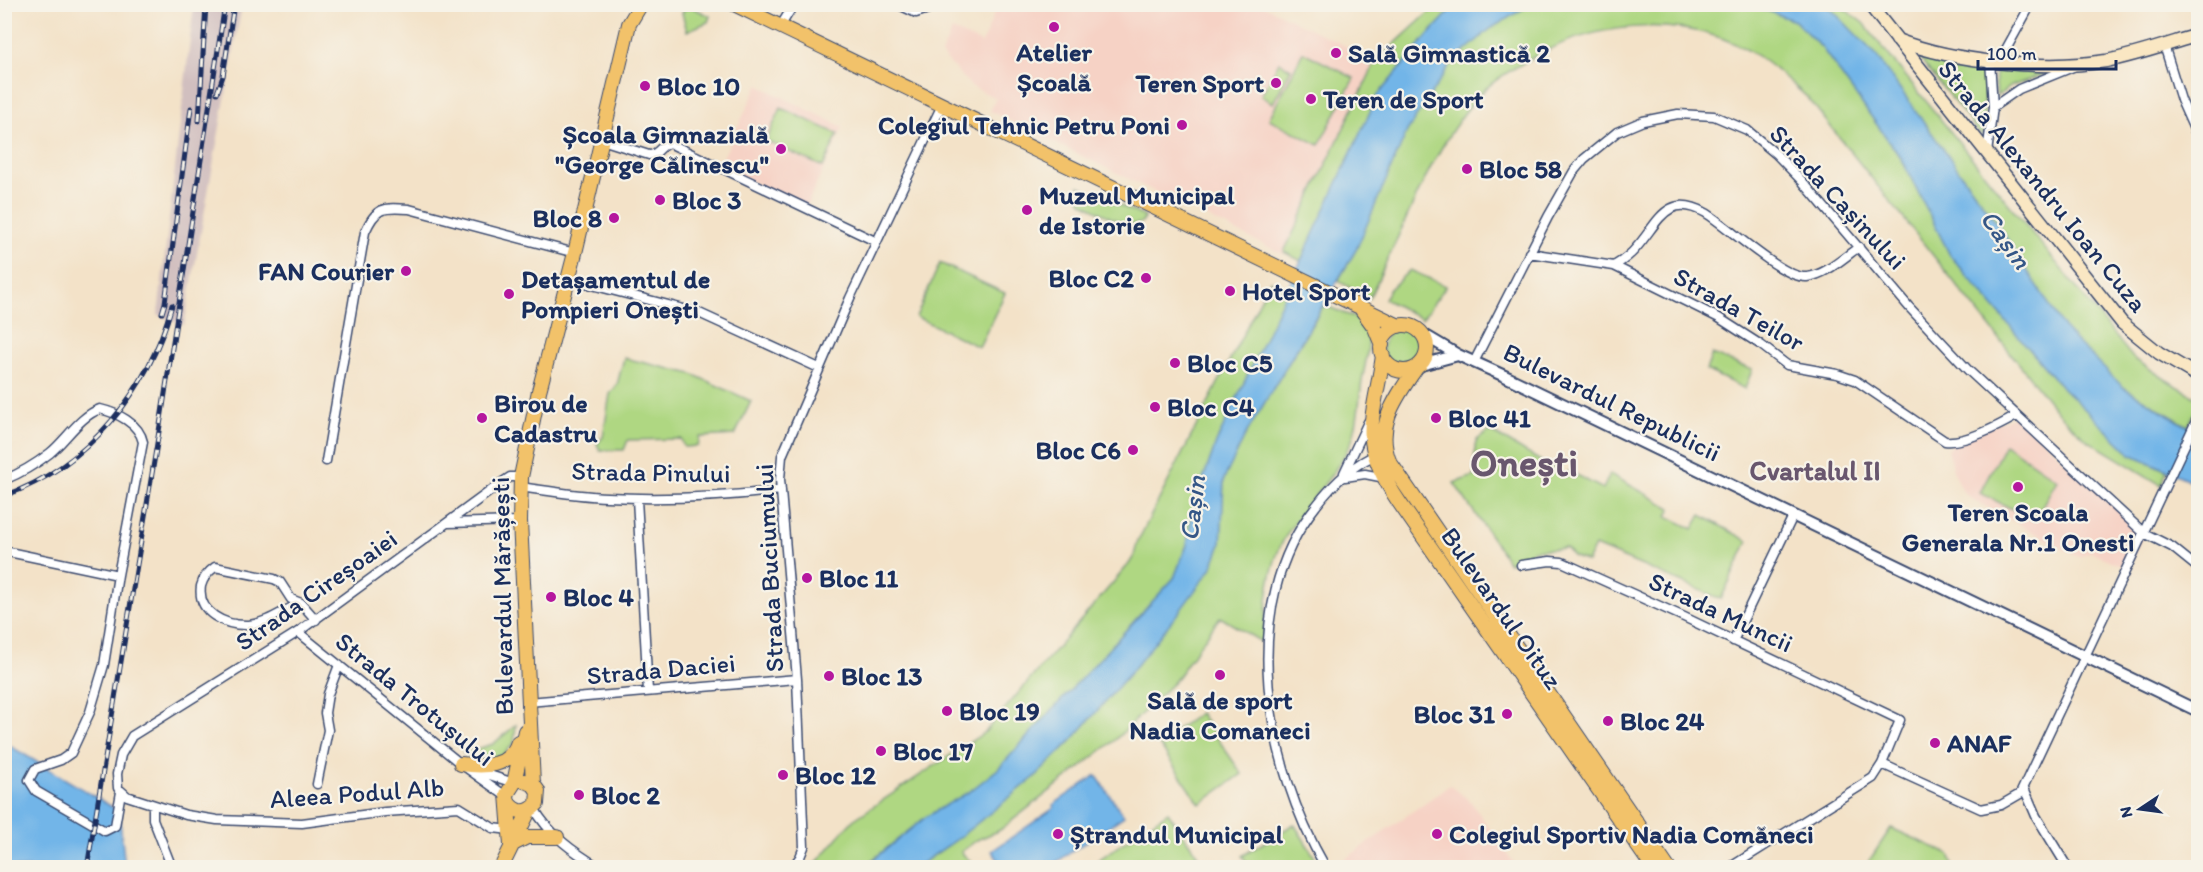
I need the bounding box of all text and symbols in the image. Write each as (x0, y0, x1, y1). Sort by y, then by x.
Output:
marker: Atelier Școală (1047, 20, 1061, 34)
scale bar (1978, 33, 2116, 71)
place label: Atelier Școală (1015, 36, 1093, 98)
place label: Sală Gimnastică 2 (1348, 37, 1550, 69)
text: 100 m (1987, 43, 2037, 65)
marker: Sală Gimnastică 2 (1329, 46, 1343, 60)
street label: Strada Alexandru Ioan Cuza (1931, 53, 2155, 319)
place label: Teren Sport (1135, 67, 1264, 99)
place label: Bloc 10 (657, 70, 740, 102)
marker: Teren Sport (1269, 76, 1283, 90)
marker: Bloc 10 (638, 79, 652, 93)
place label: Teren de Sport (1322, 83, 1484, 115)
marker: Teren de Sport (1304, 92, 1318, 106)
place label: Colegiul Tehnic Petru Poni (878, 109, 1170, 141)
place label: Școala Gimnazială "George Călinescu" (555, 118, 769, 180)
marker: Colegiul Tehnic Petru Poni (1175, 118, 1189, 132)
street label: Strada Cașinului (1763, 118, 1913, 276)
marker: Școala Gimnazială "George Călinescu" (774, 142, 788, 156)
place label: Bloc 58 (1479, 153, 1562, 185)
marker: Bloc 58 (1460, 162, 1474, 176)
place label: Muzeul Municipal de Istorie (1039, 179, 1235, 241)
place label: Bloc 3 (672, 184, 741, 216)
marker: Bloc 3 (653, 193, 667, 207)
place label: Bloc 8 (533, 202, 602, 234)
marker: Muzeul Municipal de Istorie (1020, 203, 1034, 217)
water label: Cașin (1973, 203, 2039, 276)
marker: Bloc 8 (607, 211, 621, 225)
place label: FAN Courier (258, 255, 395, 287)
street label: Strada Teilor (1668, 260, 1810, 358)
place label: Bloc C2 (1048, 262, 1134, 294)
place label: Detașamentul de Pompieri Onești (521, 263, 710, 325)
marker: FAN Courier (399, 264, 413, 278)
marker: Bloc C2 (1139, 271, 1153, 285)
place label: Hotel Sport (1242, 275, 1370, 307)
marker: Hotel Sport (1223, 284, 1237, 298)
marker: Detașamentul de Pompieri Onești (502, 287, 516, 301)
street label: Bulevardul Republicii (1498, 335, 1726, 469)
place label: Bloc C5 (1187, 347, 1273, 379)
marker: Bloc C5 (1168, 356, 1182, 370)
place label: Birou de Cadastru (494, 387, 598, 449)
place label: Bloc C4 (1167, 391, 1255, 423)
marker: Bloc C4 (1148, 400, 1162, 414)
place label: Bloc 41 (1448, 402, 1531, 434)
marker: Birou de Cadastru (475, 411, 489, 425)
marker: Bloc 41 (1429, 411, 1443, 425)
place label: Bloc C6 (1035, 434, 1121, 466)
district label: Onești (1470, 440, 1578, 486)
marker: Bloc C6 (1126, 443, 1140, 457)
district label: Cvartalul II (1750, 454, 1880, 487)
street label: Strada Pinului (571, 455, 731, 489)
street label: Strada Buciumului (748, 463, 790, 673)
water label: Cașin (1172, 473, 1212, 543)
street label: Bulevardul Mărășești (484, 476, 520, 716)
marker: Teren Scoala Generala Nr.1 Onesti (2011, 480, 2025, 494)
place label: Teren Scoala Generala Nr.1 Onesti (1902, 496, 2134, 558)
street label: Bulevardul Oituz (1434, 521, 1570, 695)
street label: Strada Cireșoaiei (229, 522, 403, 658)
place label: Bloc 11 (819, 562, 898, 594)
street label: Strada Muncii (1644, 565, 1798, 659)
marker: Bloc 11 (800, 571, 814, 585)
place label: Bloc 4 (563, 581, 634, 613)
marker: Bloc 4 (544, 590, 558, 604)
street label: Strada Trotușului (329, 625, 501, 773)
street label: Strada Daciei (585, 647, 737, 691)
place label: Bloc 13 (841, 660, 922, 692)
marker: Sală de sport Nadia Comaneci (1213, 668, 1227, 682)
marker: Bloc 13 (822, 669, 836, 683)
place label: Sală de sport Nadia Comaneci (1129, 684, 1311, 746)
place label: Bloc 19 (959, 695, 1040, 727)
place label: Bloc 31 (1414, 698, 1495, 730)
marker: Bloc 19 (940, 704, 954, 718)
place label: Bloc 24 (1620, 705, 1705, 737)
marker: Bloc 31 (1500, 707, 1514, 721)
marker: Bloc 24 (1601, 714, 1615, 728)
place label: ANAF (1946, 727, 2012, 759)
place label: Bloc 17 (893, 735, 973, 767)
marker: ANAF (1928, 736, 1942, 750)
marker: Bloc 17 (874, 744, 888, 758)
place label: Bloc 12 (795, 759, 876, 791)
marker: Bloc 12 (776, 768, 790, 782)
street label: Aleea Podul Alb (269, 771, 445, 815)
place label: Bloc 2 (591, 779, 660, 811)
north arrow (2110, 779, 2170, 839)
marker: Bloc 2 (572, 788, 586, 802)
text: N (2115, 805, 2136, 820)
place label: Ștrandul Municipal (1070, 818, 1284, 850)
place label: Colegiul Sportiv Nadia Comăneci (1449, 818, 1814, 850)
marker: Ștrandul Municipal (1051, 827, 1065, 841)
marker: Colegiul Sportiv Nadia Comăneci (1430, 827, 1444, 841)

